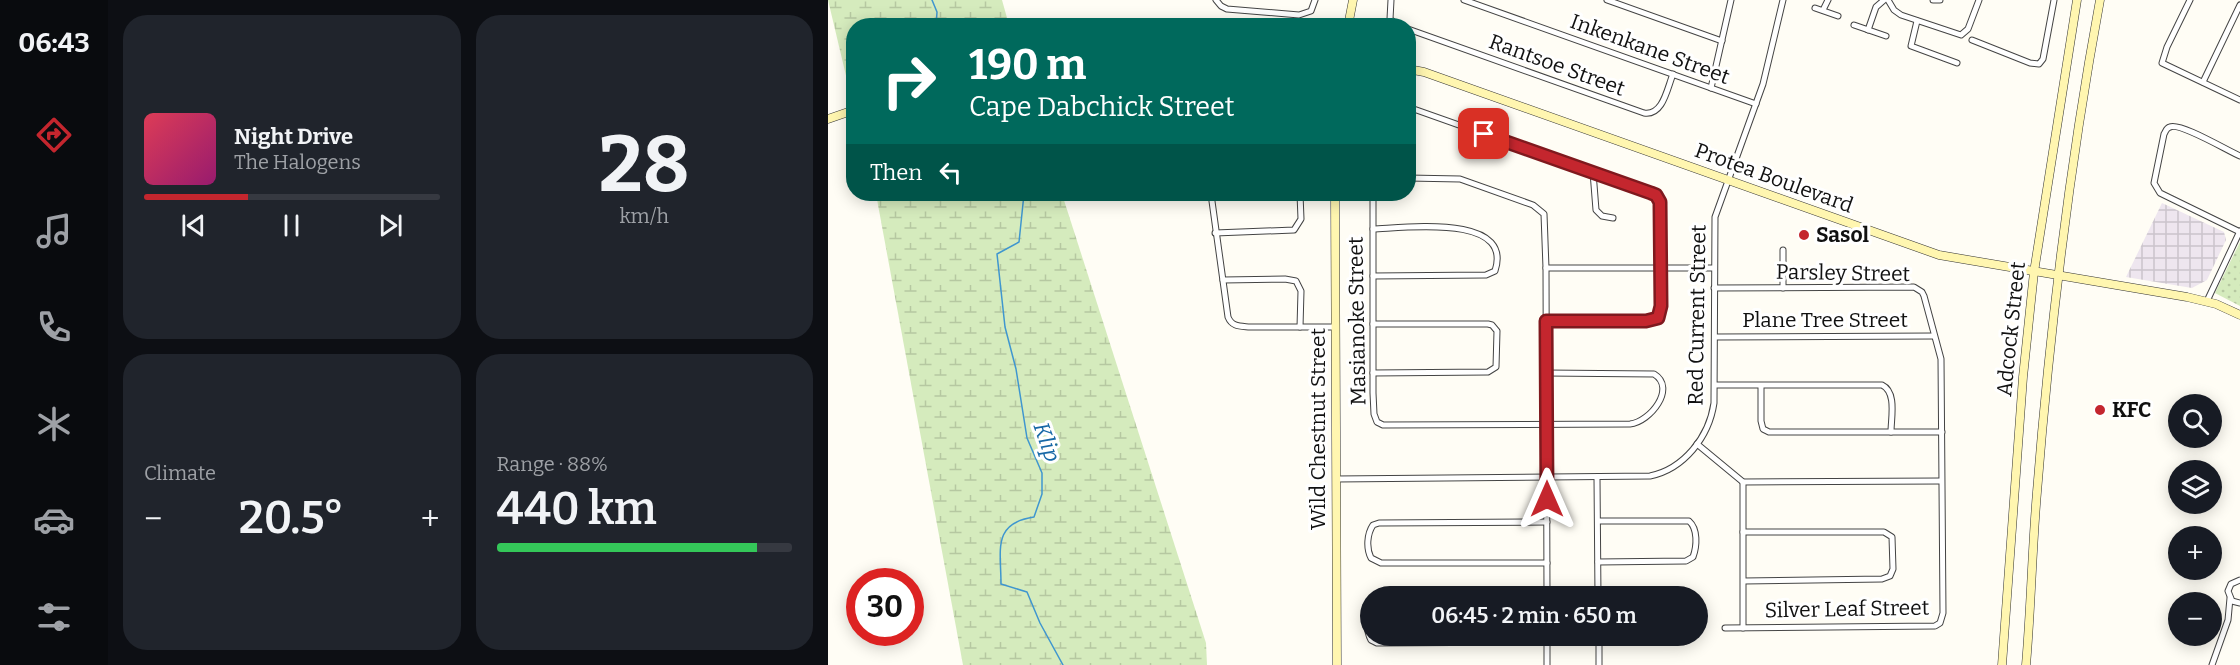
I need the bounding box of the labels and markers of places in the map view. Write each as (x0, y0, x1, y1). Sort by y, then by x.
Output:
pin (1458, 108, 1509, 159)
place label: Sasol (1816, 222, 1870, 248)
marker: Sasol (1797, 228, 1811, 242)
place label: KFC (2112, 397, 2151, 423)
marker: KFC (2093, 403, 2107, 417)

